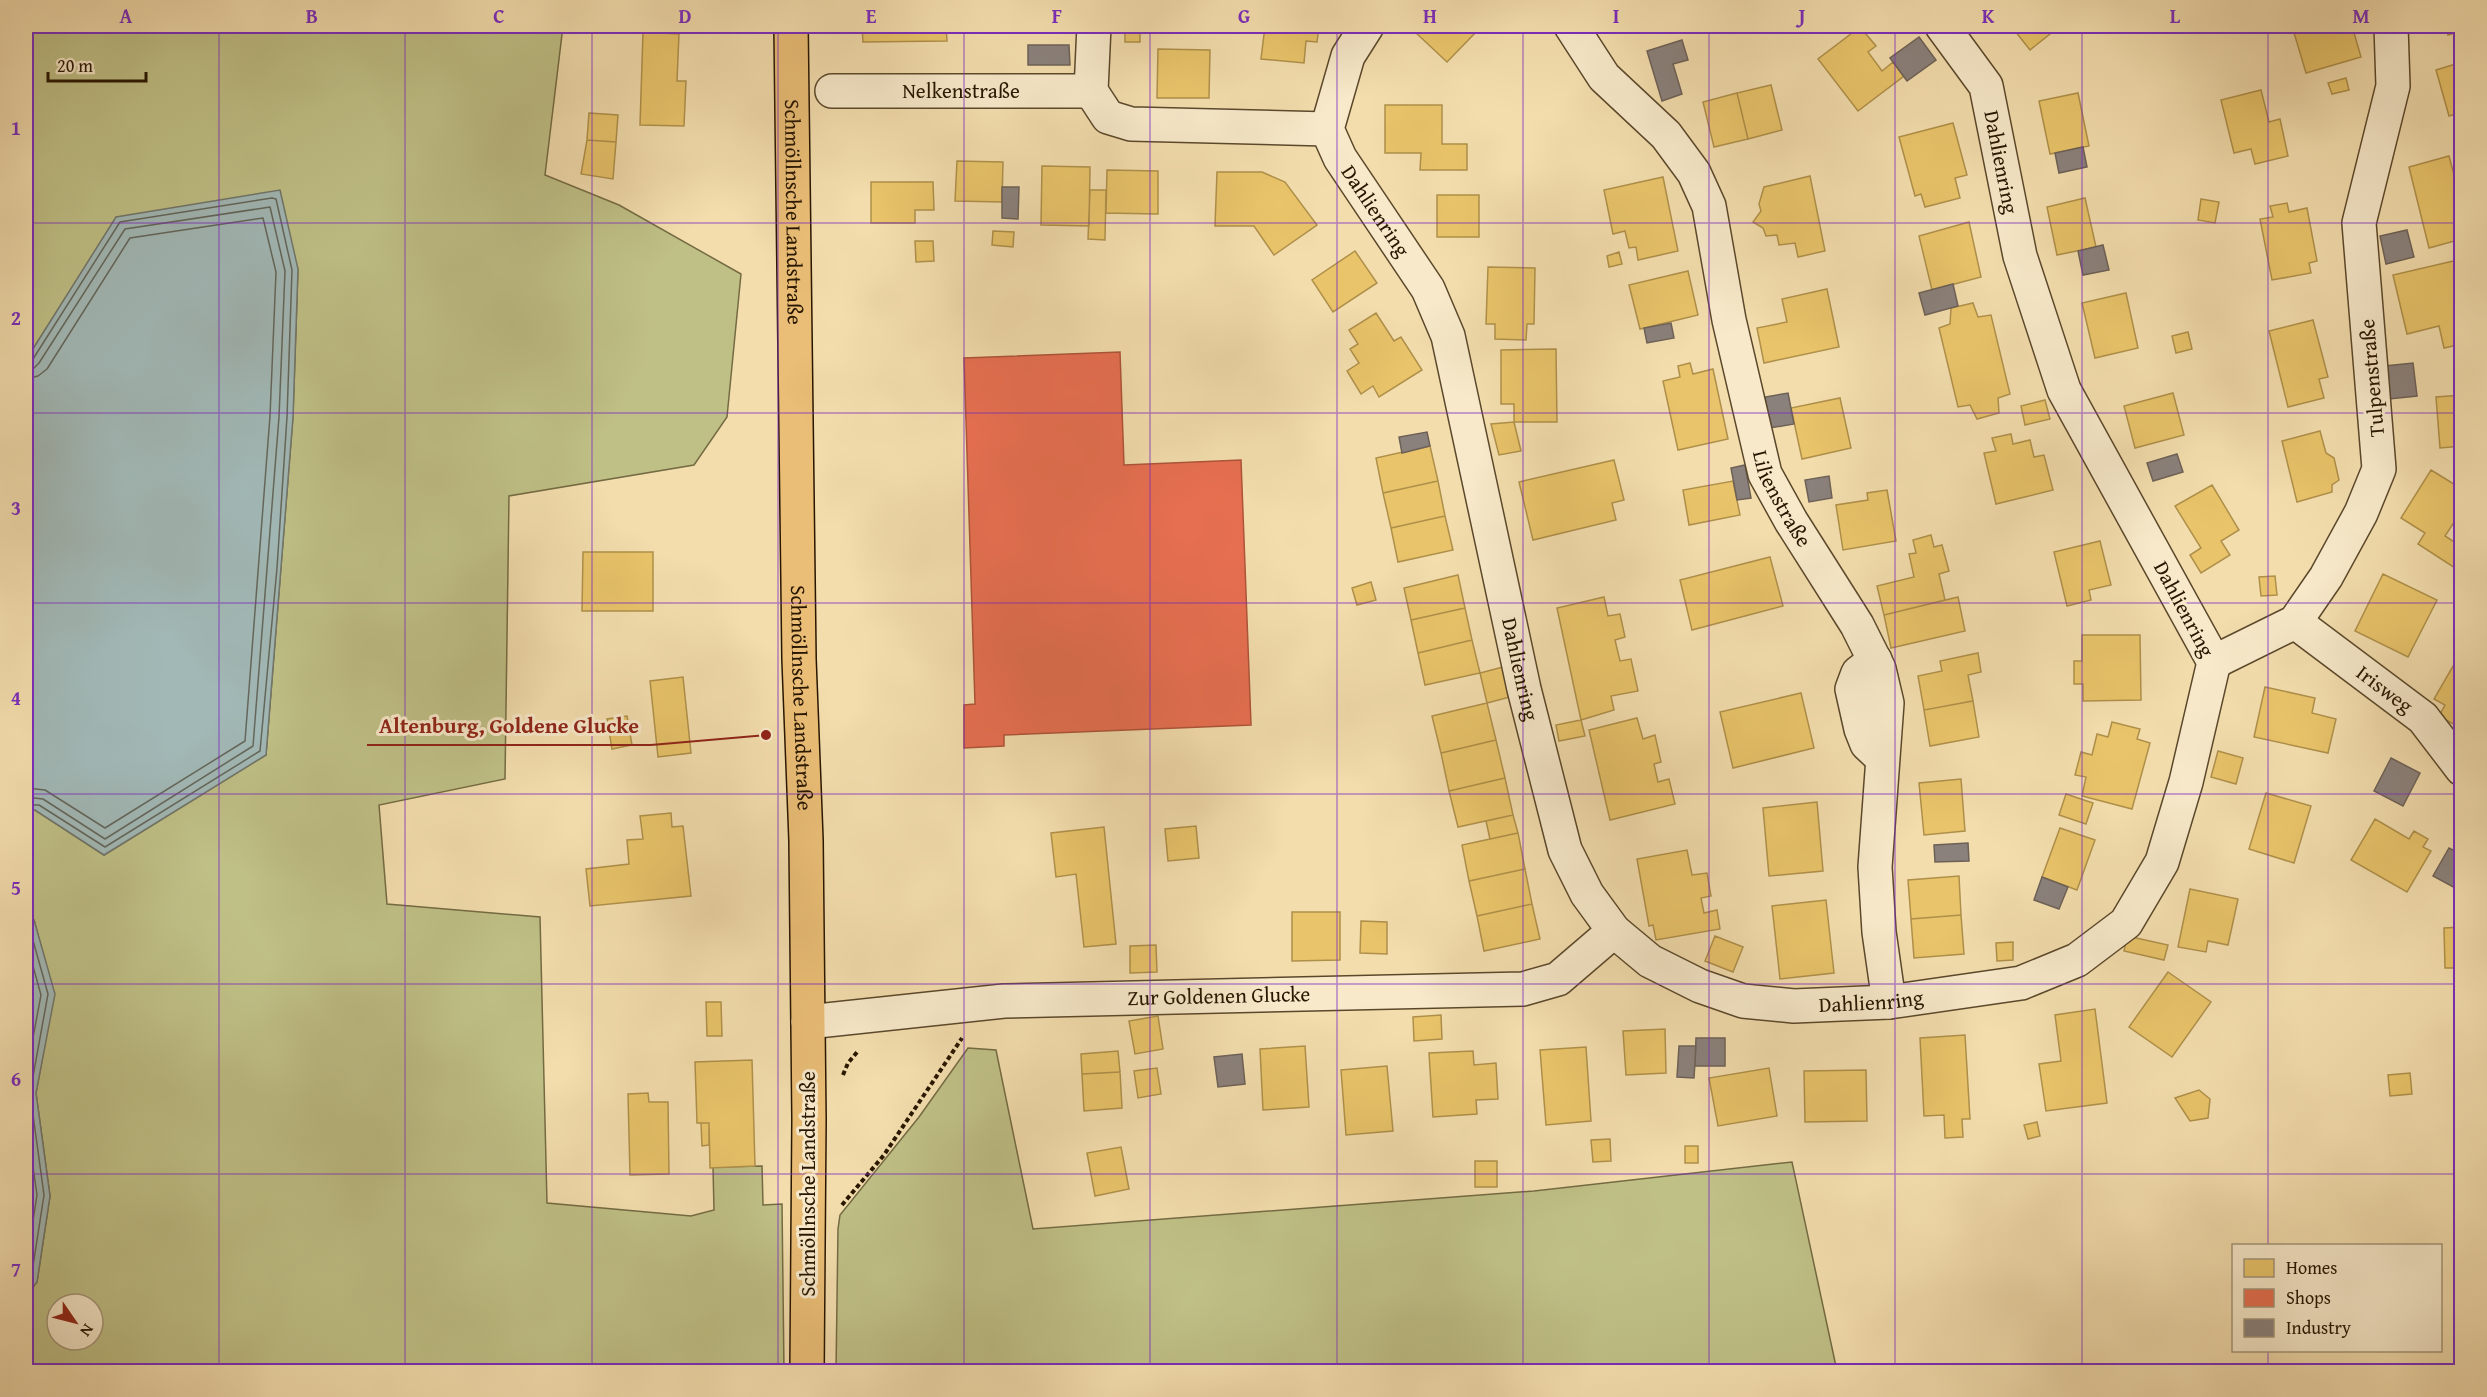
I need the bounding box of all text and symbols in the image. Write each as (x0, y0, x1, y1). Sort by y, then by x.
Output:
text: A (120, 1, 133, 30)
text: B (306, 1, 318, 30)
text: C (493, 1, 505, 30)
text: D (678, 1, 692, 30)
text: E (866, 1, 877, 30)
text: F (1052, 1, 1062, 30)
text: G (1238, 1, 1250, 30)
text: H (1423, 1, 1437, 30)
text: I (1613, 1, 1619, 30)
text: J (1796, 1, 1806, 30)
text: K (1982, 1, 1995, 30)
text: L (2170, 1, 2181, 30)
text: M (2352, 1, 2370, 30)
scale bar (48, 45, 146, 83)
text: 20 m (57, 52, 93, 79)
street label: Nelkenstraße (902, 75, 1020, 106)
street label: Schmöllnsche Landstraße (777, 99, 811, 325)
street label: Dahlienring (1976, 108, 2027, 217)
text: 1 (11, 113, 21, 142)
street label: Dahlienring (1334, 159, 1418, 263)
text: 2 (11, 303, 21, 332)
street label: Tulpenstraße (2351, 318, 2392, 438)
street label: Lilienstraße (1745, 447, 1820, 553)
text: 3 (11, 493, 21, 522)
street label: Dahlienring (2146, 555, 2223, 663)
street label: Schmöllnsche Landstraße (783, 585, 821, 811)
street label: Dahlienring (1494, 615, 1548, 724)
street label: Irisweg (2350, 657, 2420, 721)
text: 4 (11, 683, 21, 712)
callout: Altenburg, Goldene Glucke (367, 705, 651, 745)
text: Altenburg, Goldene Glucke (379, 709, 639, 741)
text: 5 (11, 873, 21, 902)
street label: Zur Goldenen Glucke (1127, 978, 1311, 1013)
street label: Dahlienring (1818, 981, 1926, 1020)
text: 6 (11, 1064, 21, 1093)
street label: Schmöllnsche Landstraße (792, 1071, 823, 1297)
legend (2232, 1244, 2442, 1352)
text: 7 (11, 1254, 21, 1283)
text: Homes (2286, 1254, 2337, 1281)
text: Shops (2286, 1284, 2331, 1311)
north arrow (45, 1292, 105, 1352)
text: Industry (2286, 1314, 2351, 1341)
text: N (74, 1319, 100, 1342)

